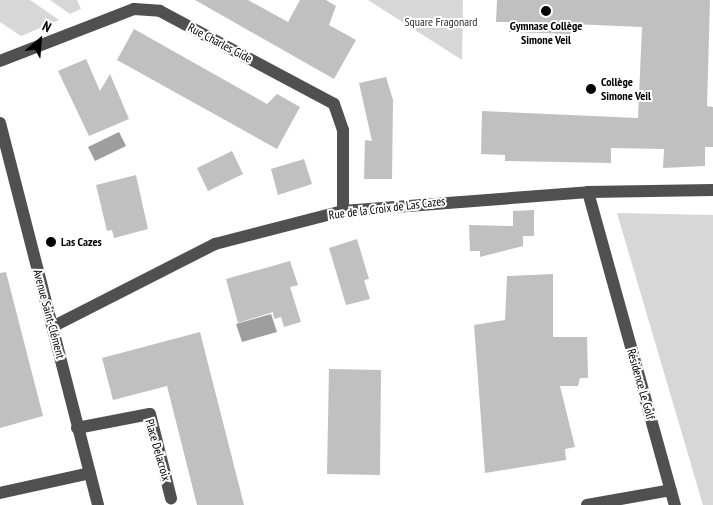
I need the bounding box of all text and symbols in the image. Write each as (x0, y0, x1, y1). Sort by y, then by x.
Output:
marker: Gymnase Collège Simone Veil (540, 5, 552, 17)
north arrow (15, 15, 65, 65)
park label: Square Fragonard (404, 15, 478, 29)
text: N (39, 17, 54, 36)
place label: Gymnase Collège Simone Veil (510, 19, 582, 47)
street label: Rue Charles Gide (186, 20, 254, 66)
place label: Collège Simone Veil (601, 75, 651, 103)
marker: Collège Simone Veil (585, 83, 597, 95)
street label: Rue de la Croix de Las Cazes (328, 194, 446, 222)
place label: Las Cazes (61, 235, 102, 249)
marker: Las Cazes (45, 236, 57, 248)
street label: Avenue Saint-Clément (30, 268, 68, 360)
street label: Résidence Le Golf (624, 347, 658, 421)
street label: Place Delacroix (142, 417, 174, 483)

